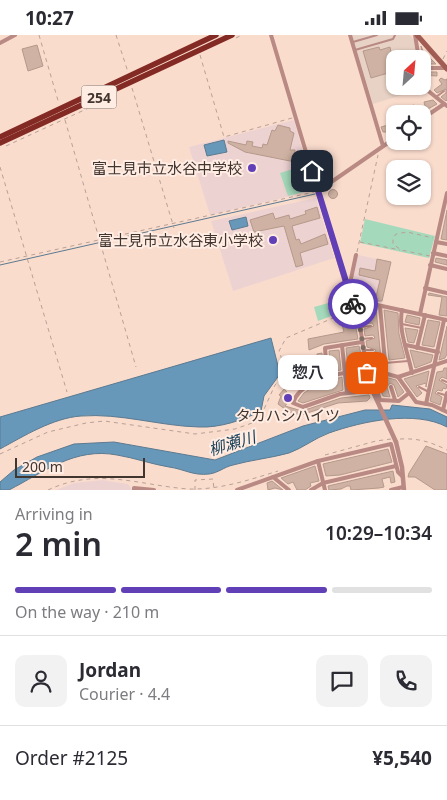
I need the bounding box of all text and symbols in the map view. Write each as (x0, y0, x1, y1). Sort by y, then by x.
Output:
text: 10:27 (25, 5, 74, 31)
north arrow (386, 50, 431, 95)
map controls (386, 50, 431, 205)
road number: 254 (82, 86, 116, 109)
button: locate (386, 105, 431, 150)
pin (291, 150, 333, 192)
icon: home (298, 157, 326, 185)
place label: 富士見市立水谷中学校 (92, 158, 242, 178)
button: layers (386, 160, 431, 205)
marker: 富士見市立水谷中学校 (246, 162, 258, 174)
place label: 富士見市立水谷東小学校 (98, 230, 263, 250)
marker: 富士見市立水谷東小学校 (267, 234, 279, 246)
courier (328, 279, 378, 329)
icon: bike (339, 290, 367, 318)
pin (346, 352, 388, 394)
callout: 惣八 (277, 355, 337, 391)
icon: bag (353, 359, 381, 387)
text: 惣八 (292, 361, 324, 383)
marker: タカハシハイツ (282, 392, 294, 404)
place label: タカハシハイツ (236, 405, 340, 425)
water label: 柳瀬川 (206, 425, 260, 461)
scale bar (15, 455, 145, 478)
text: 200 m (22, 457, 63, 476)
text: Arriving in (15, 503, 93, 525)
text: 10:29–10:34 (325, 520, 432, 546)
text: 2 min (15, 522, 102, 565)
text: On the way · 210 m (15, 601, 159, 623)
button: person (15, 655, 67, 707)
button: chat (316, 655, 368, 707)
button: phone (380, 655, 432, 707)
text: Jordan (79, 657, 141, 683)
text: Courier · 4.4 (79, 683, 170, 705)
text: Order #2125 (15, 745, 128, 771)
text: ¥5,540 (372, 745, 432, 771)

